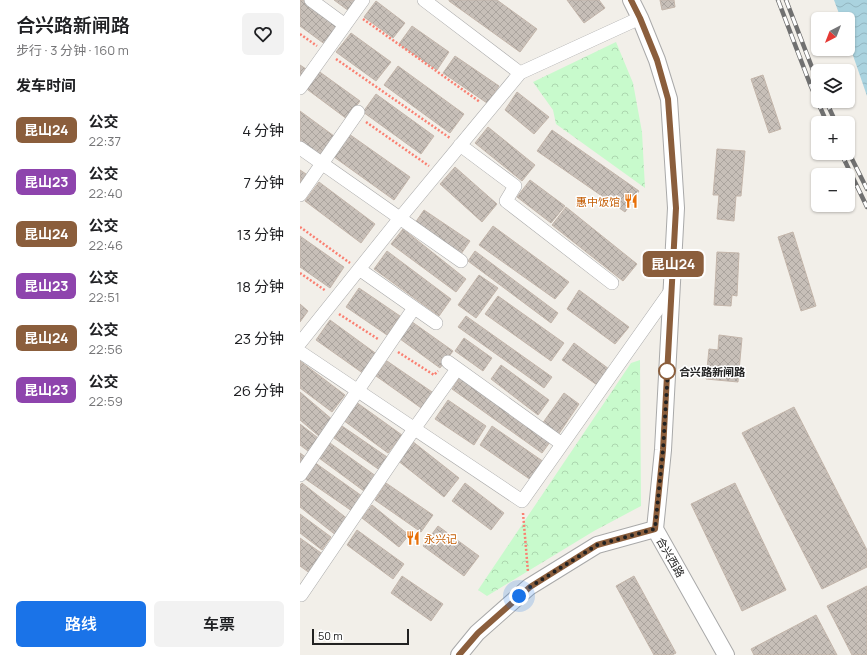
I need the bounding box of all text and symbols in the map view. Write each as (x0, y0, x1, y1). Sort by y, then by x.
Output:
text: 合兴路新闸路 (16, 12, 130, 38)
north arrow (811, 12, 855, 56)
map controls (811, 12, 855, 212)
button: heart (242, 13, 284, 55)
text: 步行 · 3 分钟 · 160 m (16, 41, 129, 59)
button: layers (811, 64, 855, 108)
text: 发车时间 (16, 75, 76, 96)
text: 公交 (89, 111, 119, 132)
button: + (811, 116, 855, 160)
text: 昆山24 (24, 120, 69, 139)
text: 4 分钟 (242, 120, 284, 141)
text: 22:37 (89, 132, 121, 150)
text: 公交 (88, 163, 119, 184)
button: − (811, 168, 855, 212)
text: 昆山23 (24, 172, 68, 191)
text: 7 分钟 (243, 172, 284, 193)
text: 22:40 (88, 184, 123, 202)
restaurant icon: 惠中饭馆 (623, 193, 639, 209)
place label: 惠中饭馆 (576, 194, 620, 209)
text: 公交 (89, 215, 119, 236)
text: 昆山24 (24, 224, 69, 243)
text: 13 分钟 (237, 224, 284, 245)
text: 22:46 (89, 236, 123, 254)
line badge: 昆山24 (645, 251, 701, 277)
text: 昆山24 (651, 254, 695, 273)
text: 公交 (88, 267, 119, 288)
text: 昆山23 (24, 276, 68, 295)
text: 18 分钟 (236, 276, 284, 297)
text: 22:51 (88, 288, 120, 306)
text: 公交 (89, 319, 119, 340)
text: 昆山24 (24, 328, 69, 347)
text: 23 分钟 (234, 328, 284, 349)
text: 22:56 (89, 340, 123, 358)
marker: 合兴路新闸路 (658, 362, 676, 380)
place label: 合兴路新闸路 (679, 364, 746, 379)
text: 公交 (88, 371, 119, 392)
text: 昆山23 (24, 380, 68, 399)
text: 26 分钟 (233, 380, 284, 401)
text: 22:59 (88, 392, 123, 410)
restaurant icon: 永兴记 (405, 530, 421, 546)
place label: 永兴记 (424, 531, 457, 546)
street label: 合兴西路 (654, 534, 688, 580)
your location (509, 586, 529, 606)
button: 路线 (16, 601, 146, 647)
button: 车票 (154, 601, 284, 647)
scale bar (312, 627, 409, 646)
text: 50 m (318, 628, 343, 643)

